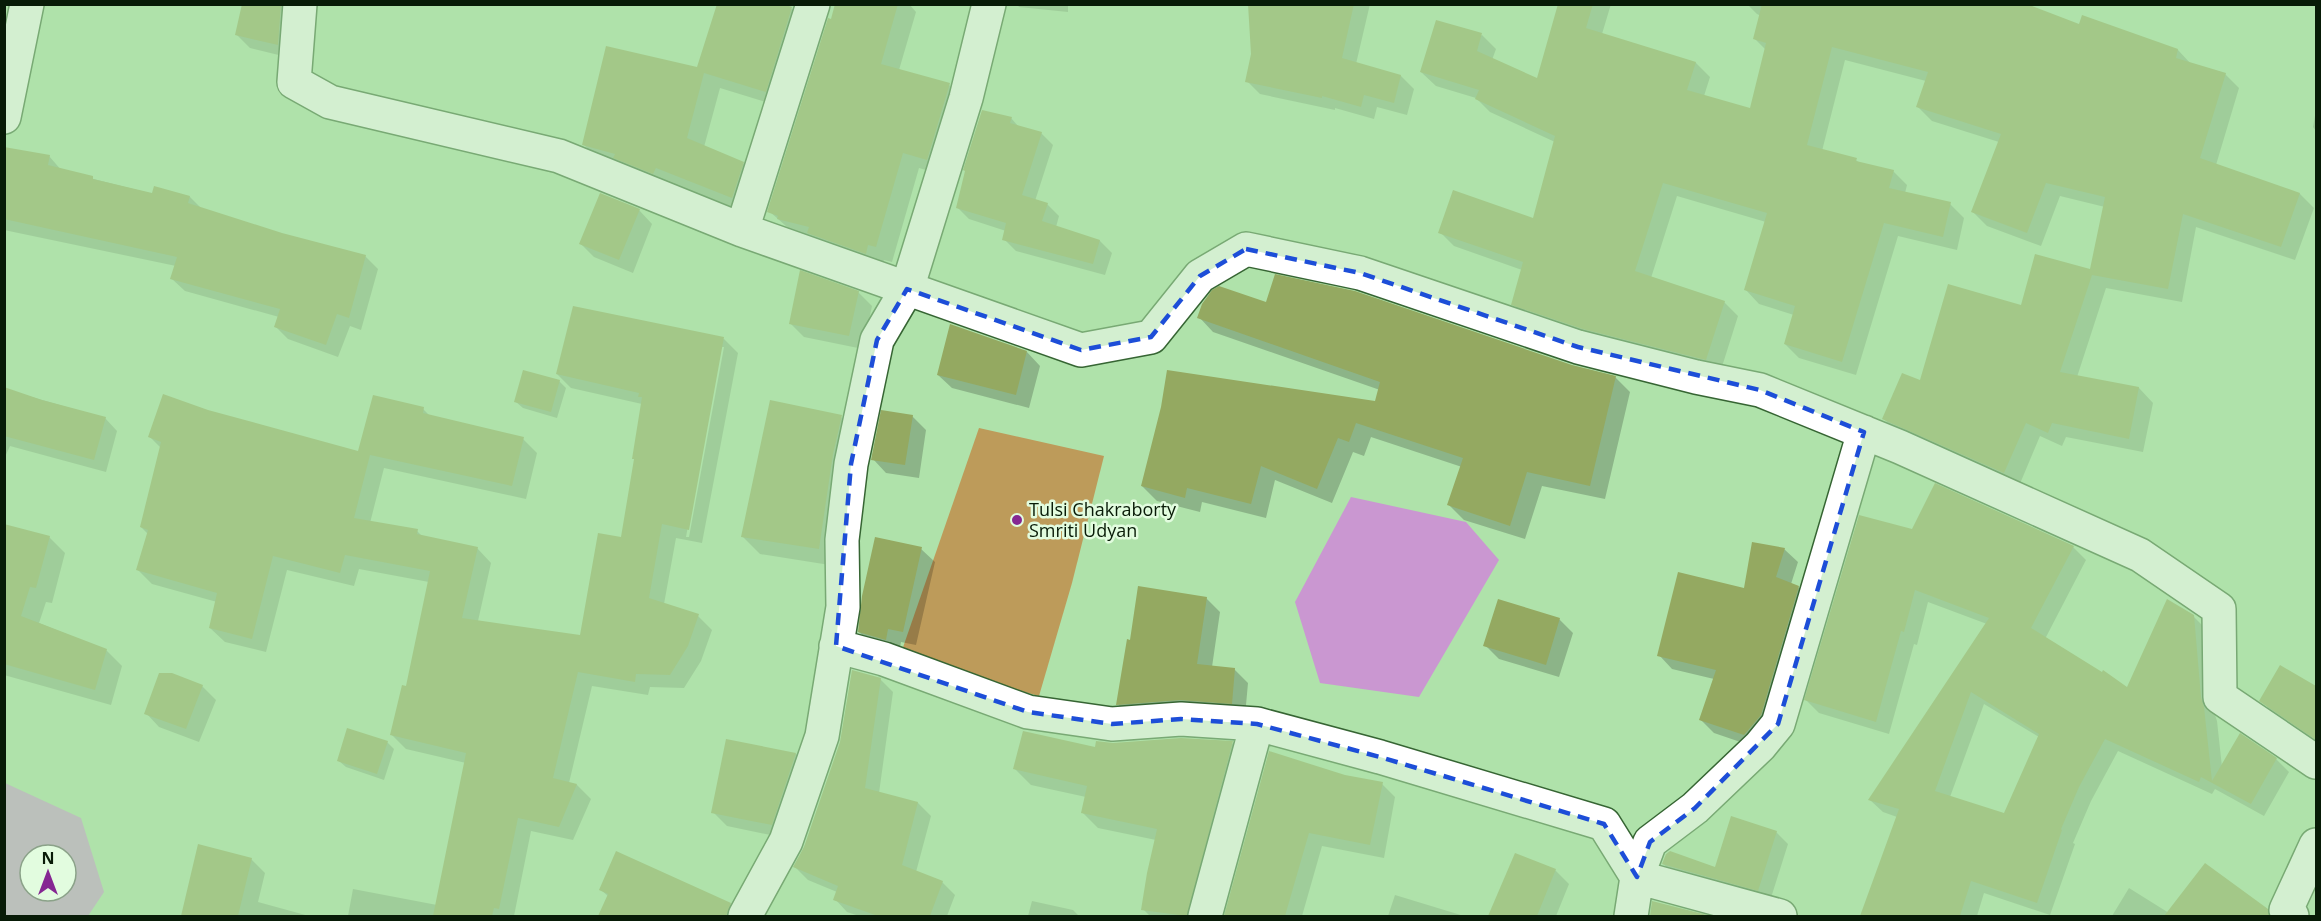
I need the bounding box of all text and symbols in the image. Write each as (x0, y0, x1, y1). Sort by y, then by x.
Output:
place label: Tulsi Chakraborty Smriti Udyan (1029, 497, 1177, 542)
marker: Tulsi Chakraborty Smriti Udyan (1010, 513, 1024, 527)
north arrow (18, 843, 78, 903)
text: N (41, 847, 55, 869)

